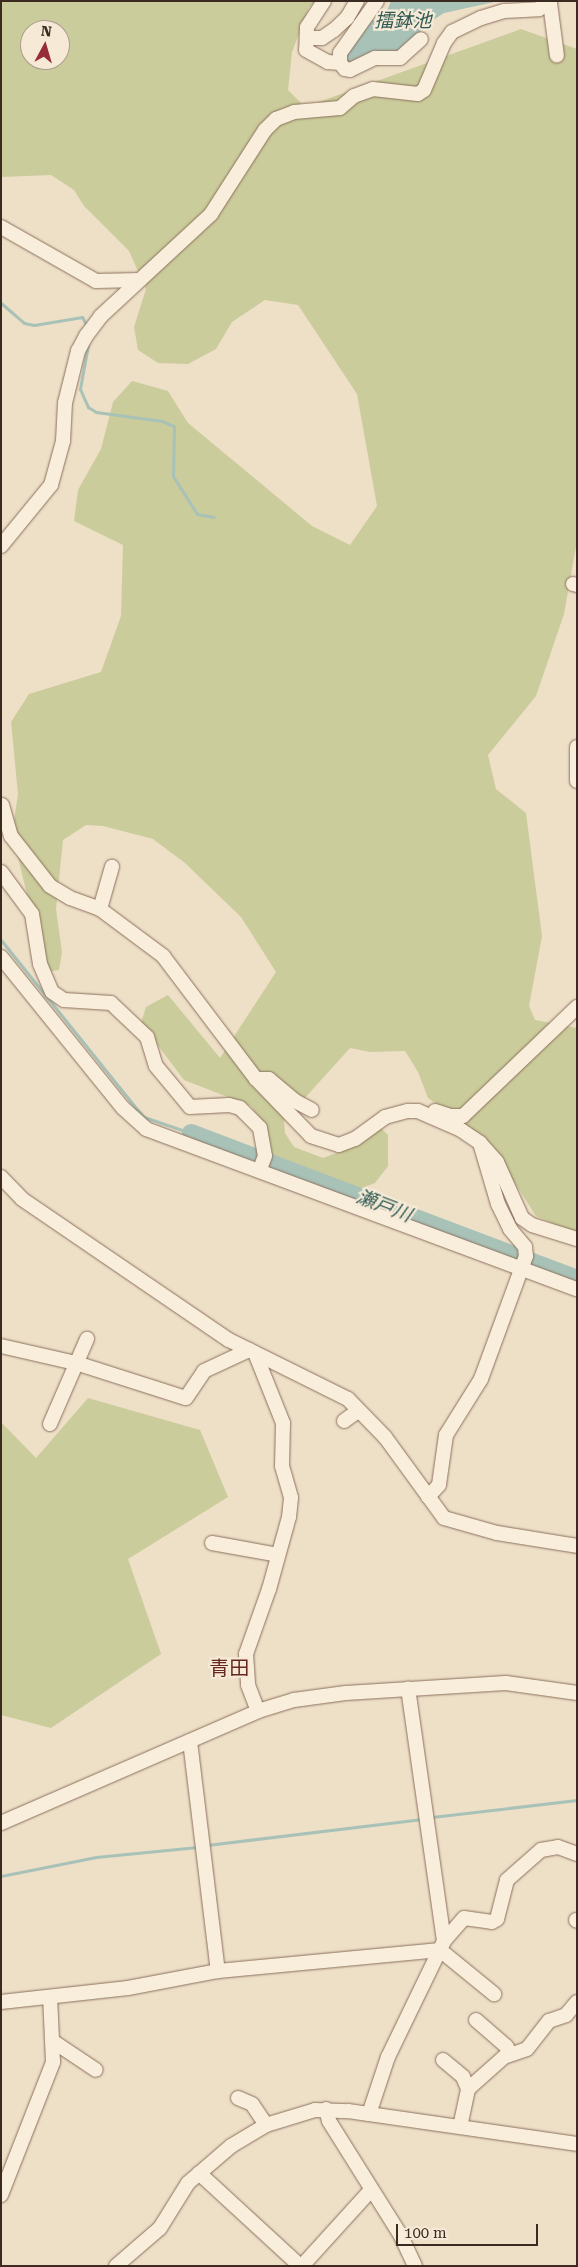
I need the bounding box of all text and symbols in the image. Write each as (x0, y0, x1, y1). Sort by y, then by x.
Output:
water label: 擂鉢池 (375, 10, 431, 32)
north arrow (20, 20, 70, 70)
text: N (40, 23, 53, 40)
water label: 瀬戸川 (353, 1185, 415, 1227)
district label: 青田 (209, 1656, 249, 1680)
scale bar (398, 2214, 540, 2246)
text: 100 m (404, 2224, 447, 2242)

